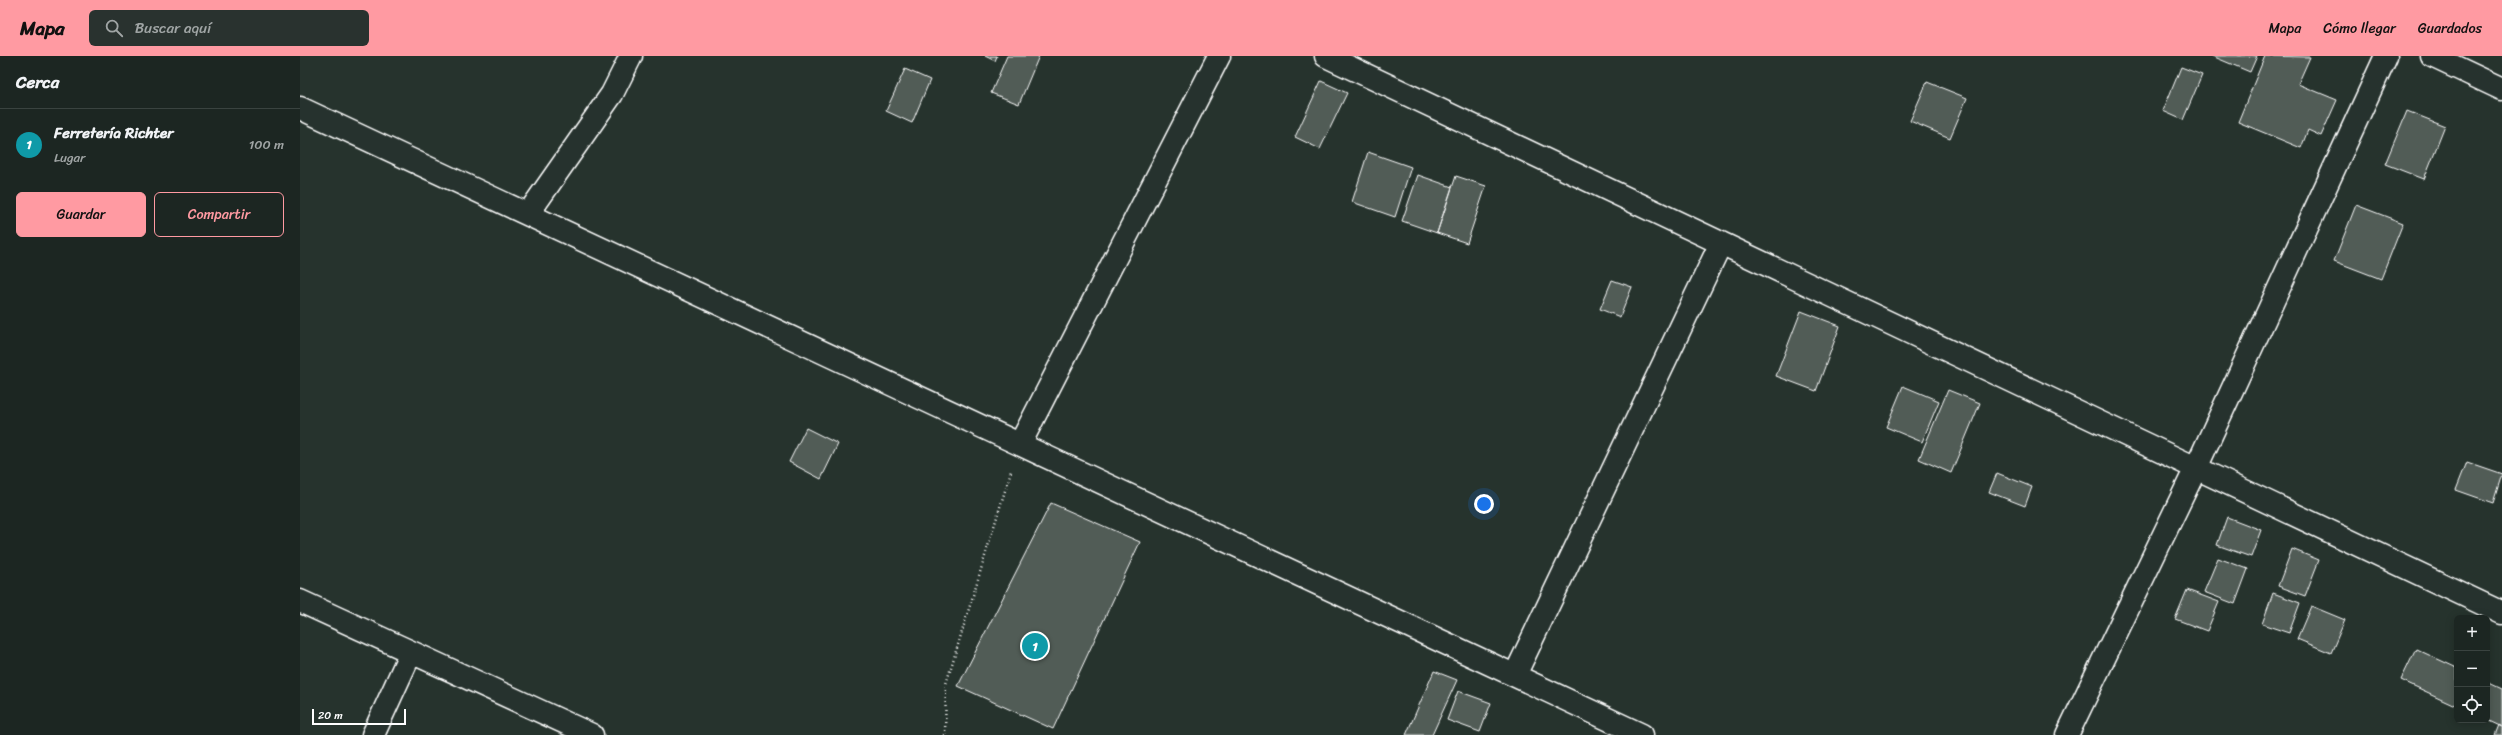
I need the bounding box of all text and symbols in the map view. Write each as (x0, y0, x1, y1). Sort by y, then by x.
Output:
search box (89, 10, 369, 46)
text: Mapa (20, 12, 65, 45)
text: Buscar aquí (135, 15, 211, 41)
text: Mapa (2268, 16, 2301, 41)
text: Cómo llegar (2323, 16, 2396, 41)
text: Guardados (2418, 16, 2482, 41)
icon: search (103, 17, 125, 39)
text: Cerca (16, 67, 59, 97)
text: Ferretería Richter (54, 120, 173, 146)
text: 1 (26, 133, 32, 156)
text: 100 m (249, 133, 284, 156)
text: Lugar (54, 146, 85, 169)
button: Guardar (16, 192, 146, 237)
button: Compartir (154, 192, 284, 237)
your location (1474, 494, 1494, 514)
map controls (2454, 615, 2490, 723)
button: + (2454, 615, 2490, 651)
pin: 1 (1022, 631, 1048, 661)
button: − (2454, 651, 2490, 687)
button: locate (2454, 687, 2490, 723)
text: 20 m (318, 706, 343, 725)
scale bar (312, 707, 406, 726)

